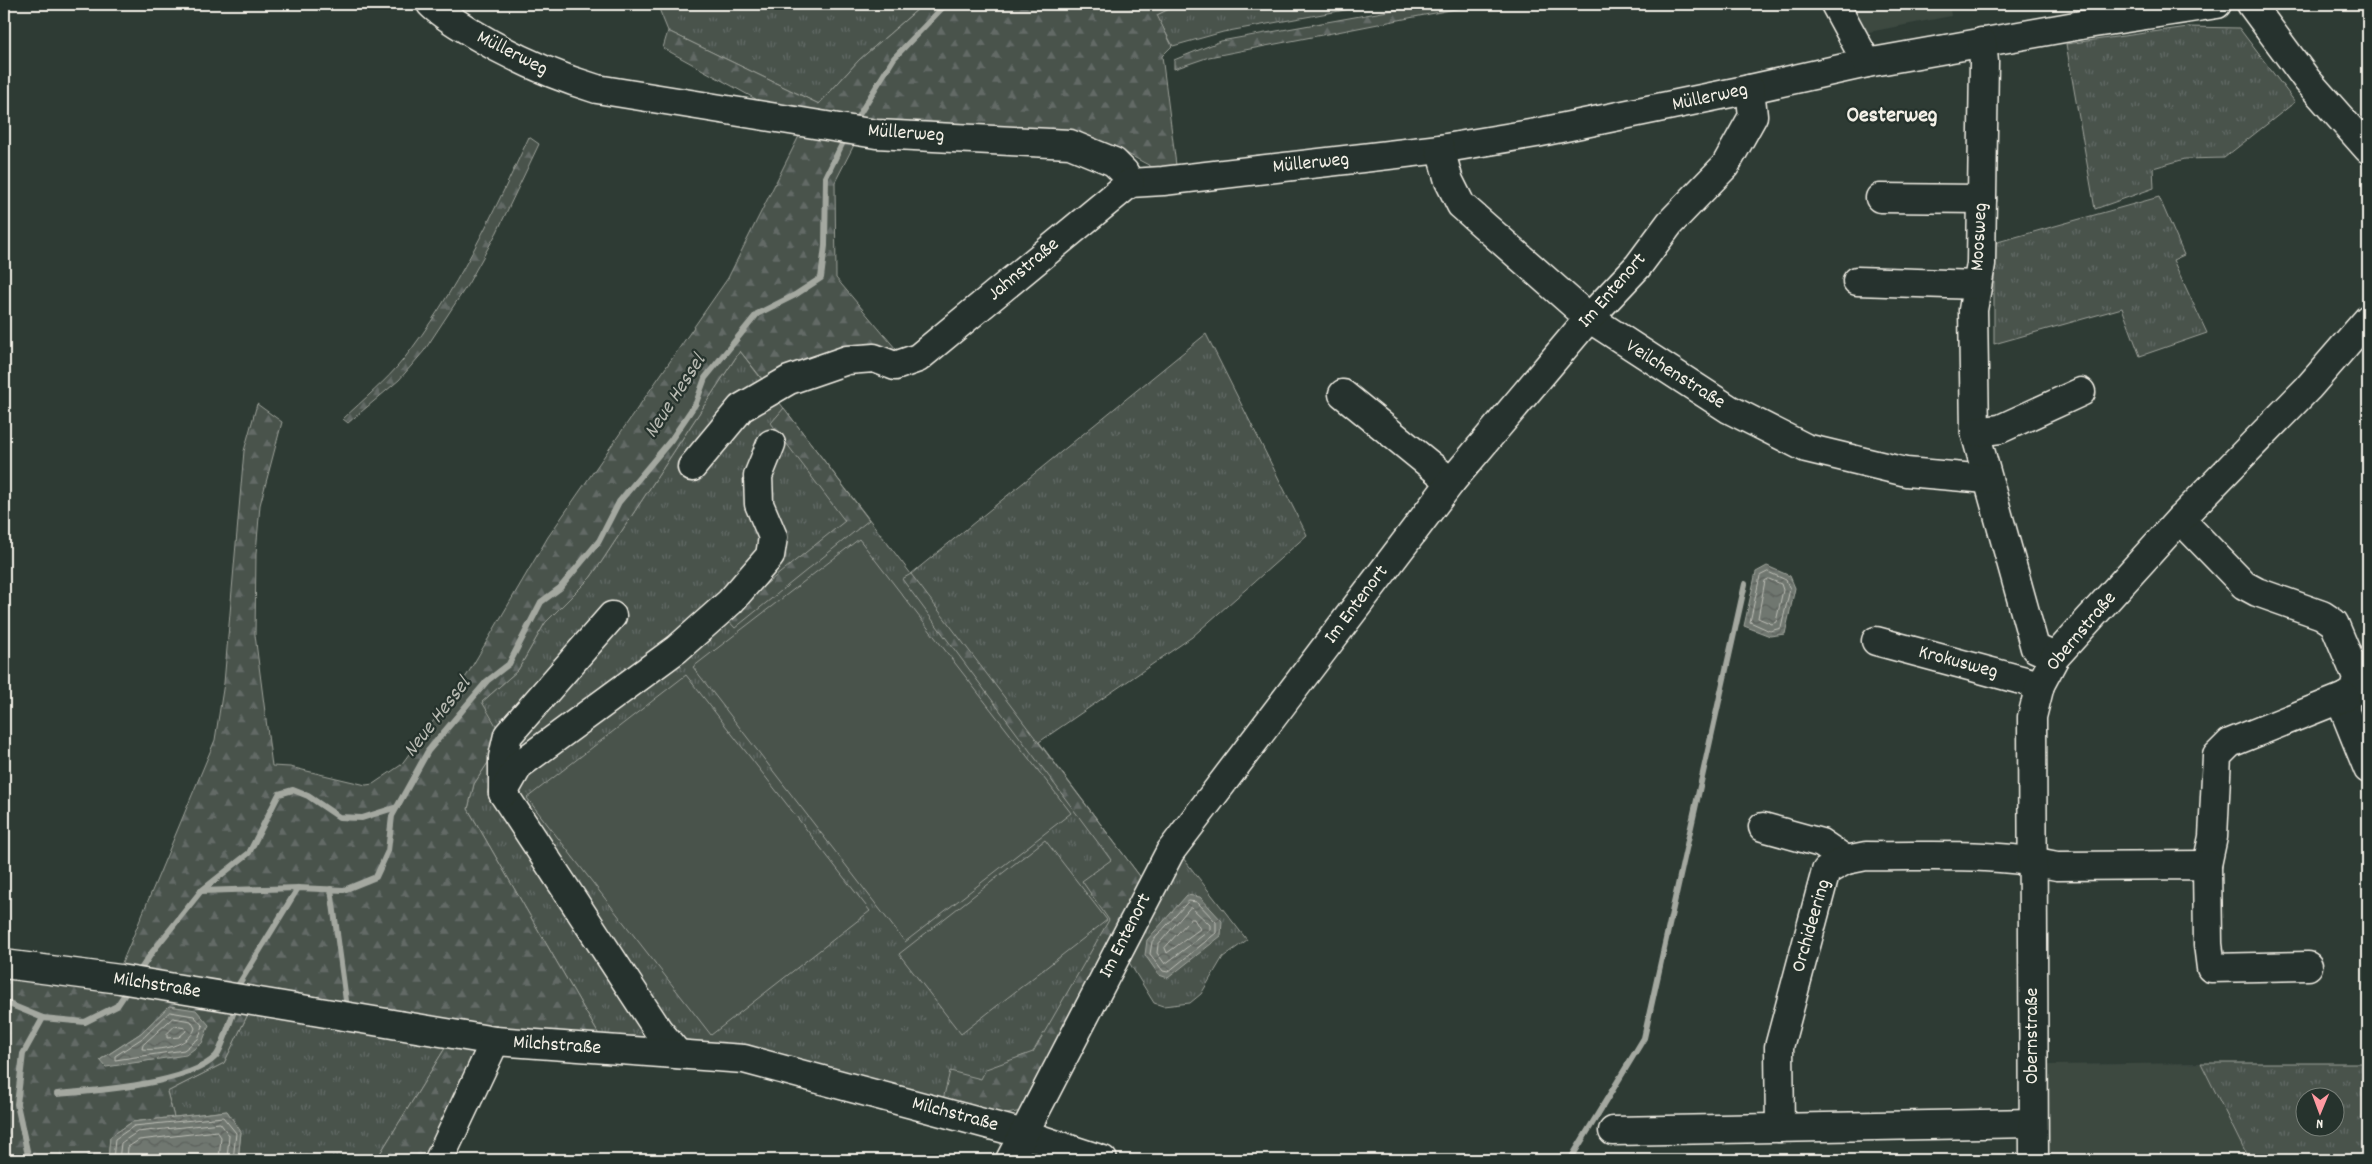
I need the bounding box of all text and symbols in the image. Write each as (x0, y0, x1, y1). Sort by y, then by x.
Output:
street label: Müllerweg (472, 24, 552, 84)
street label: Müllerweg (1670, 76, 1750, 120)
district label: Oesterweg (1846, 101, 1938, 132)
street label: Müllerweg (867, 117, 945, 151)
street label: Müllerweg (1271, 146, 1351, 182)
street label: Moosweg (1964, 202, 1996, 272)
street label: Jahnstraße (982, 232, 1066, 308)
street label: Im Entenort (1572, 247, 1654, 335)
street label: Veilchenstraße (1620, 333, 1730, 417)
water label: Neue Hessel (638, 347, 715, 445)
street label: Im Entenort (1318, 560, 1396, 650)
street label: Obernstraße (2040, 586, 2124, 678)
street label: Krokusweg (1915, 639, 2001, 687)
water label: Neue Hessel (397, 670, 480, 765)
street label: Orchideering (1785, 876, 1839, 976)
street label: Im Entenort (1093, 889, 1159, 983)
street label: Milchstraße (111, 965, 203, 1007)
street label: Obernstraße (2019, 988, 2047, 1084)
street label: Milchstraße (512, 1029, 602, 1063)
north arrow (2294, 1086, 2344, 1136)
street label: Milchstraße (909, 1090, 1001, 1140)
text: N (2316, 1113, 2323, 1133)

